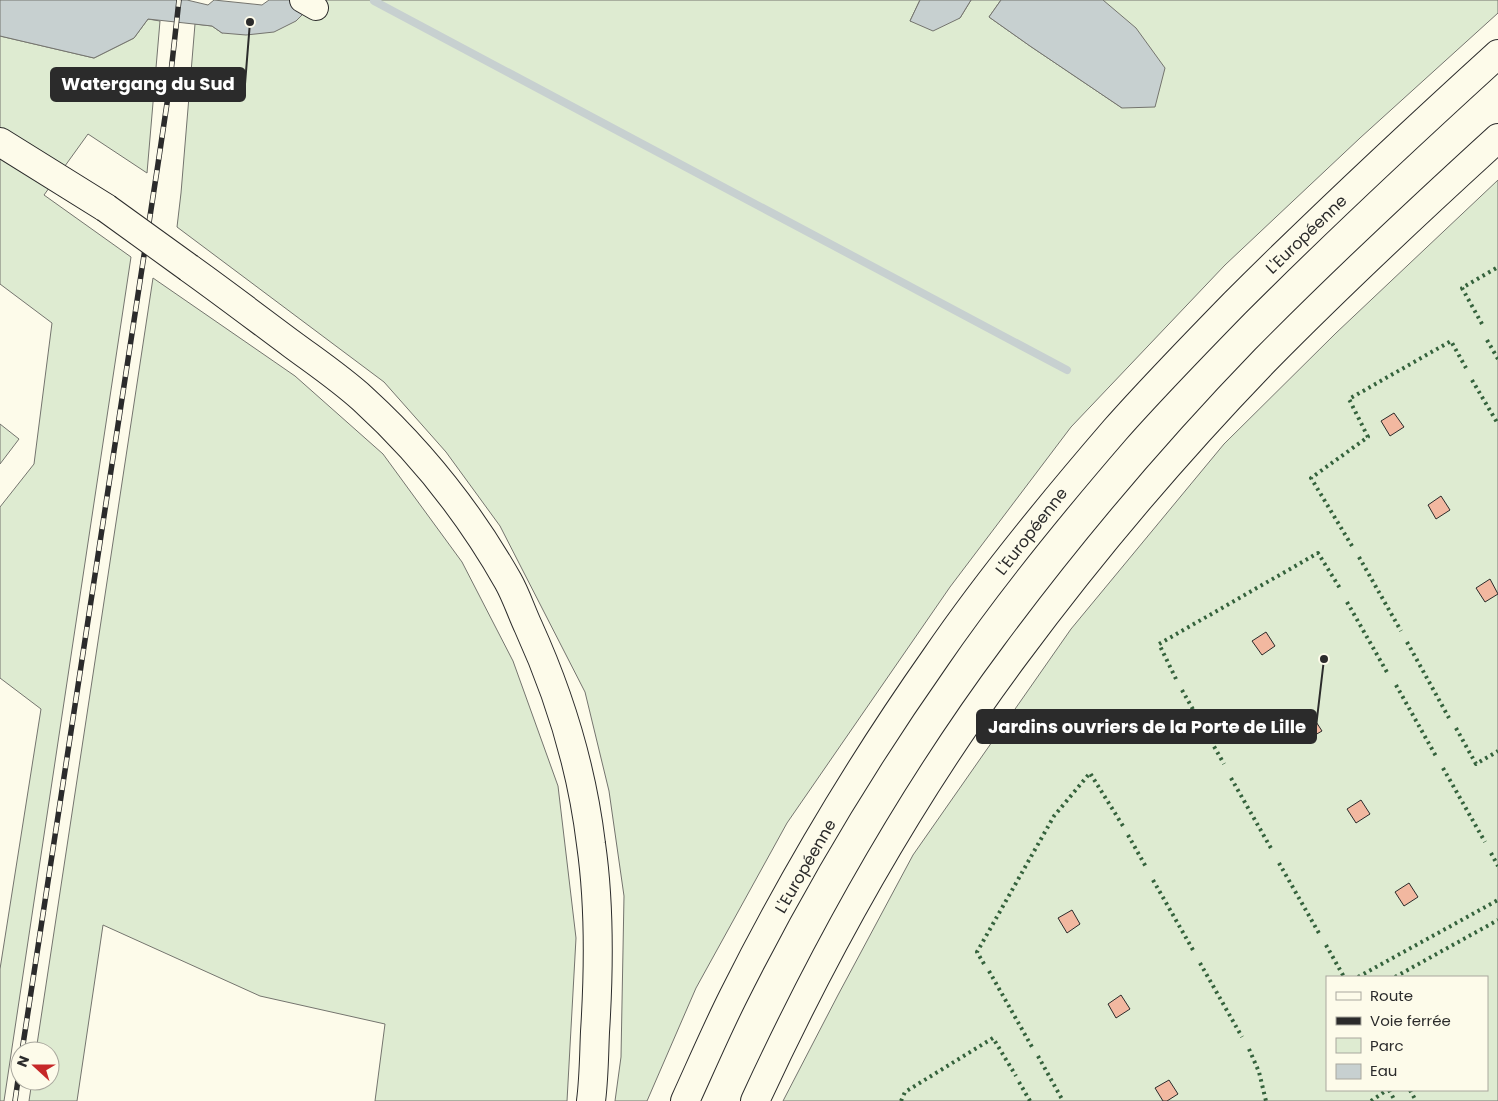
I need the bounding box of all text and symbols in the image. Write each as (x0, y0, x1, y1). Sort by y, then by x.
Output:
callout: Watergang du Sud (51, 68, 245, 101)
text: Watergang du Sud (61, 71, 235, 96)
street label: L'Européenne (1261, 190, 1352, 279)
street label: L'Européenne (990, 483, 1073, 580)
callout: Jardins ouvriers de la Porte de Lille (977, 710, 1316, 743)
text: Jardins ouvriers de la Porte de Lille (988, 714, 1306, 739)
street label: L'Européenne (769, 815, 842, 918)
legend (1326, 976, 1488, 1091)
text: Route (1370, 985, 1413, 1006)
text: Voie ferrée (1370, 1010, 1451, 1031)
text: Parc (1370, 1035, 1404, 1056)
north arrow (10, 1041, 60, 1091)
text: N (12, 1053, 34, 1070)
text: Eau (1370, 1060, 1397, 1081)

